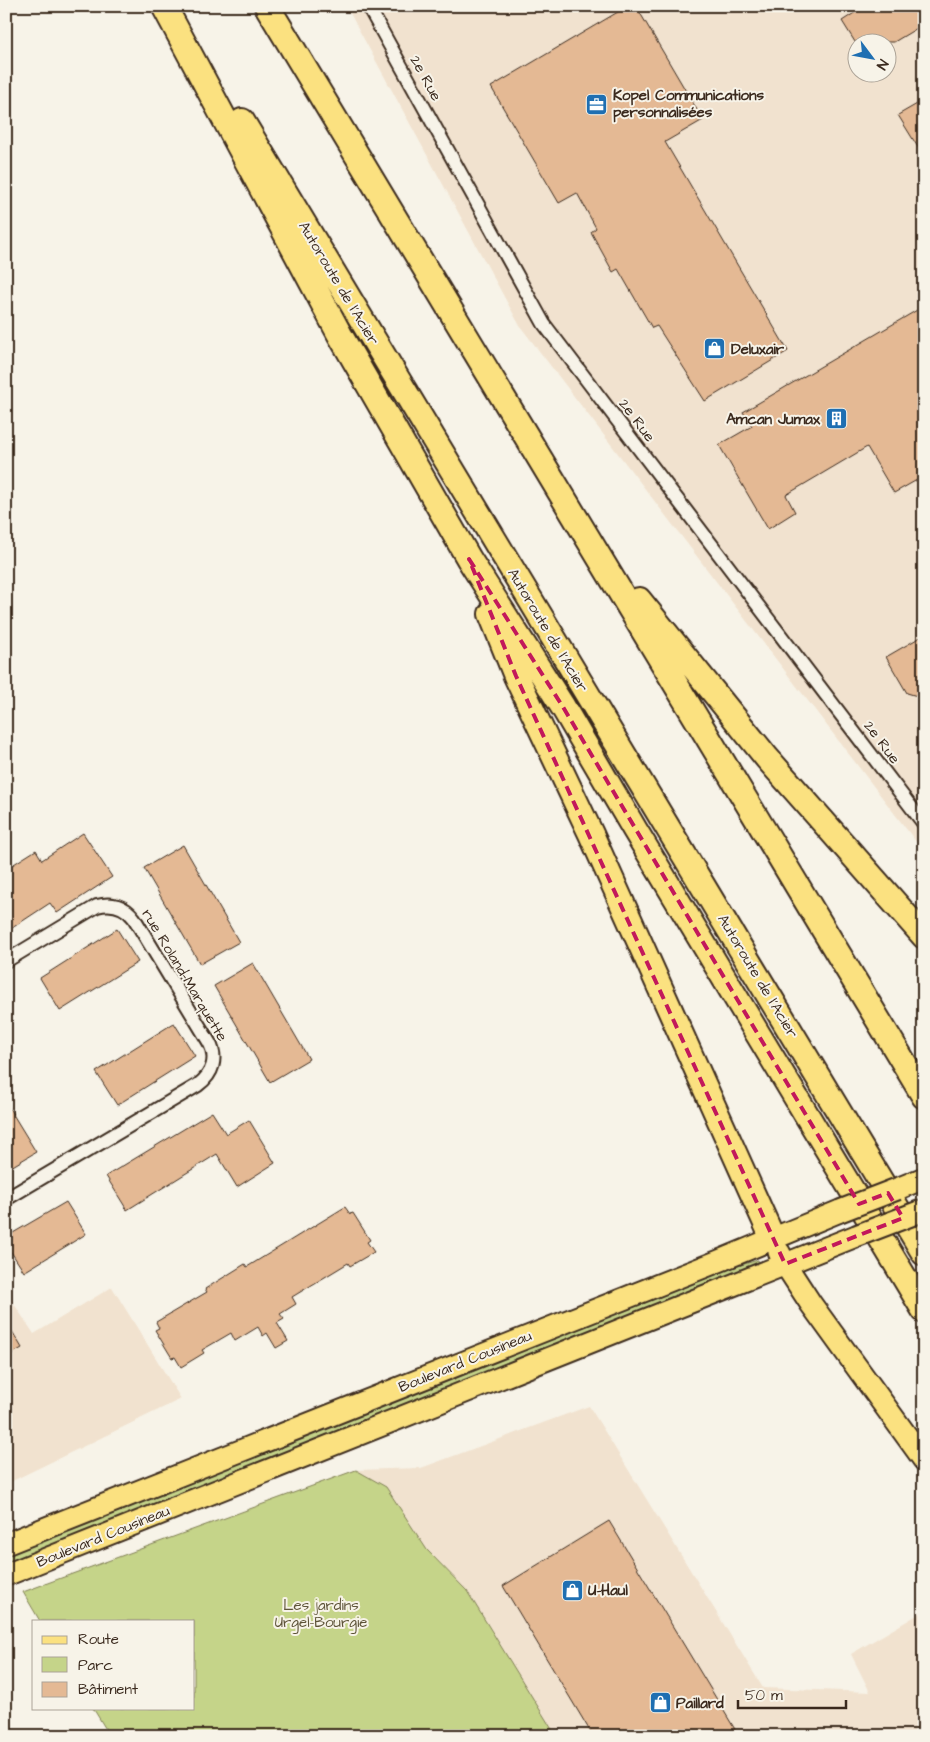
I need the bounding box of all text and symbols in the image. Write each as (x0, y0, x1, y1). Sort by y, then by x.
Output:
north arrow (848, 32, 898, 82)
street label: 2e Rue (404, 52, 447, 105)
text: N (871, 55, 893, 74)
place label: Kopel Communications personnalisées (613, 85, 765, 123)
office icon: Kopel Communications personnalisées (585, 92, 609, 116)
street label: Autoroute de l'Acier (293, 218, 384, 349)
shop icon: Deluxair (703, 337, 727, 361)
place label: Deluxair (731, 339, 785, 360)
street label: 2e Rue (613, 394, 660, 446)
building icon: Amcan Jumax (824, 407, 848, 431)
place label: Amcan Jumax (726, 409, 821, 430)
street label: Autoroute de l'Acier (502, 565, 593, 696)
street label: 2e Rue (858, 716, 905, 768)
street label: rue Roland-Marquette (137, 905, 232, 1045)
street label: Autoroute de l'Acier (712, 911, 803, 1042)
street label: Boulevard Cousineau (395, 1325, 535, 1398)
street label: Boulevard Cousineau (33, 1500, 173, 1573)
shop icon: U-Haul (560, 1578, 584, 1602)
place label: U-Haul (588, 1580, 628, 1601)
park label: Les jardins Urgel-Bourgie (275, 1595, 367, 1634)
legend (32, 1620, 195, 1710)
text: Route (78, 1629, 119, 1650)
text: Parc (78, 1655, 113, 1676)
scale bar (738, 1677, 845, 1709)
text: Bâtiment (78, 1679, 138, 1700)
text: 50 m (745, 1685, 783, 1706)
shop icon: Paillard (648, 1691, 672, 1715)
place label: Paillard (676, 1693, 724, 1714)

